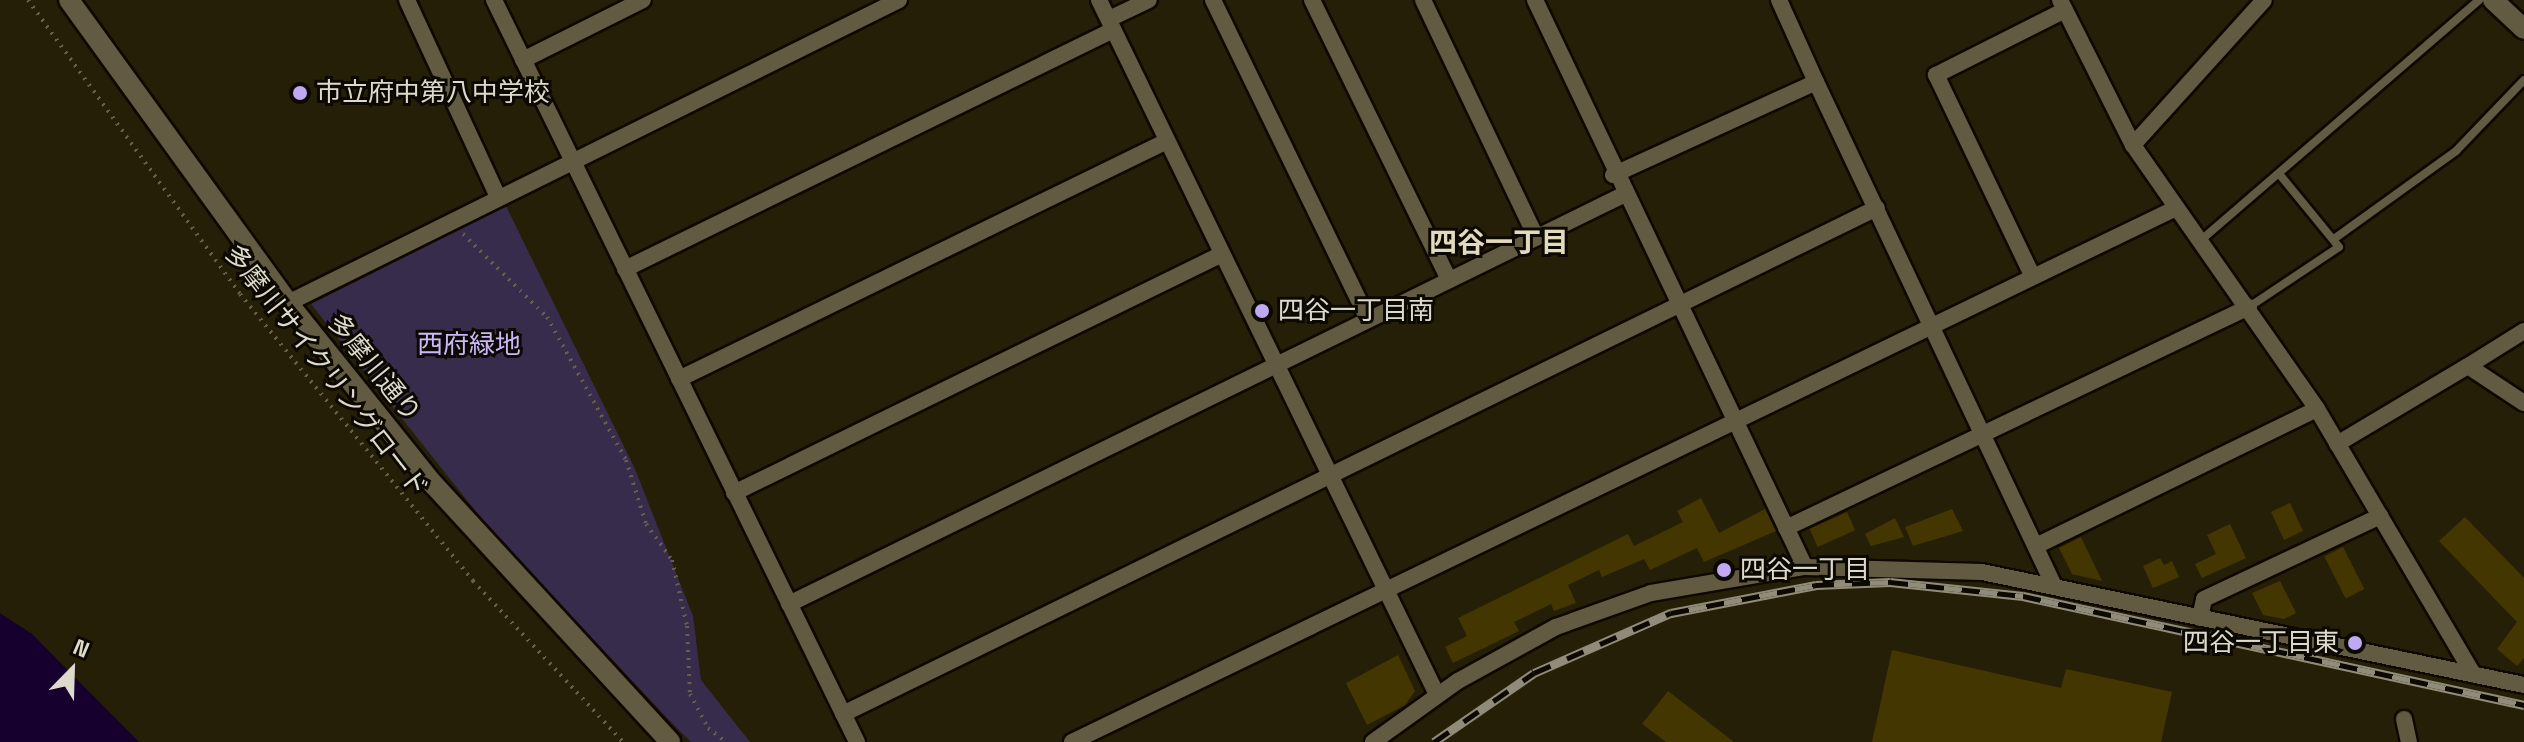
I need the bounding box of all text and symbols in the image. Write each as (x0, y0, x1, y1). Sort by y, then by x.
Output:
place label: 市立府中第八中学校 (316, 77, 550, 109)
marker: 市立府中第八中学校 (291, 84, 309, 102)
district label: 四谷一丁目 (1429, 225, 1569, 259)
street label: 多摩川サイクリングロード (218, 238, 434, 504)
place label: 四谷一丁目南 (1278, 295, 1434, 327)
marker: 四谷一丁目南 (1253, 302, 1271, 320)
street label: 多摩川通り (321, 308, 427, 428)
park label: 西府緑地 (417, 329, 521, 361)
place label: 四谷一丁目 (1740, 554, 1870, 586)
marker: 四谷一丁目 (1715, 561, 1733, 579)
place label: 四谷一丁目東 (2183, 627, 2339, 659)
north arrow (32, 630, 112, 710)
text: N (69, 632, 94, 664)
marker: 四谷一丁目東 (2346, 634, 2364, 652)

